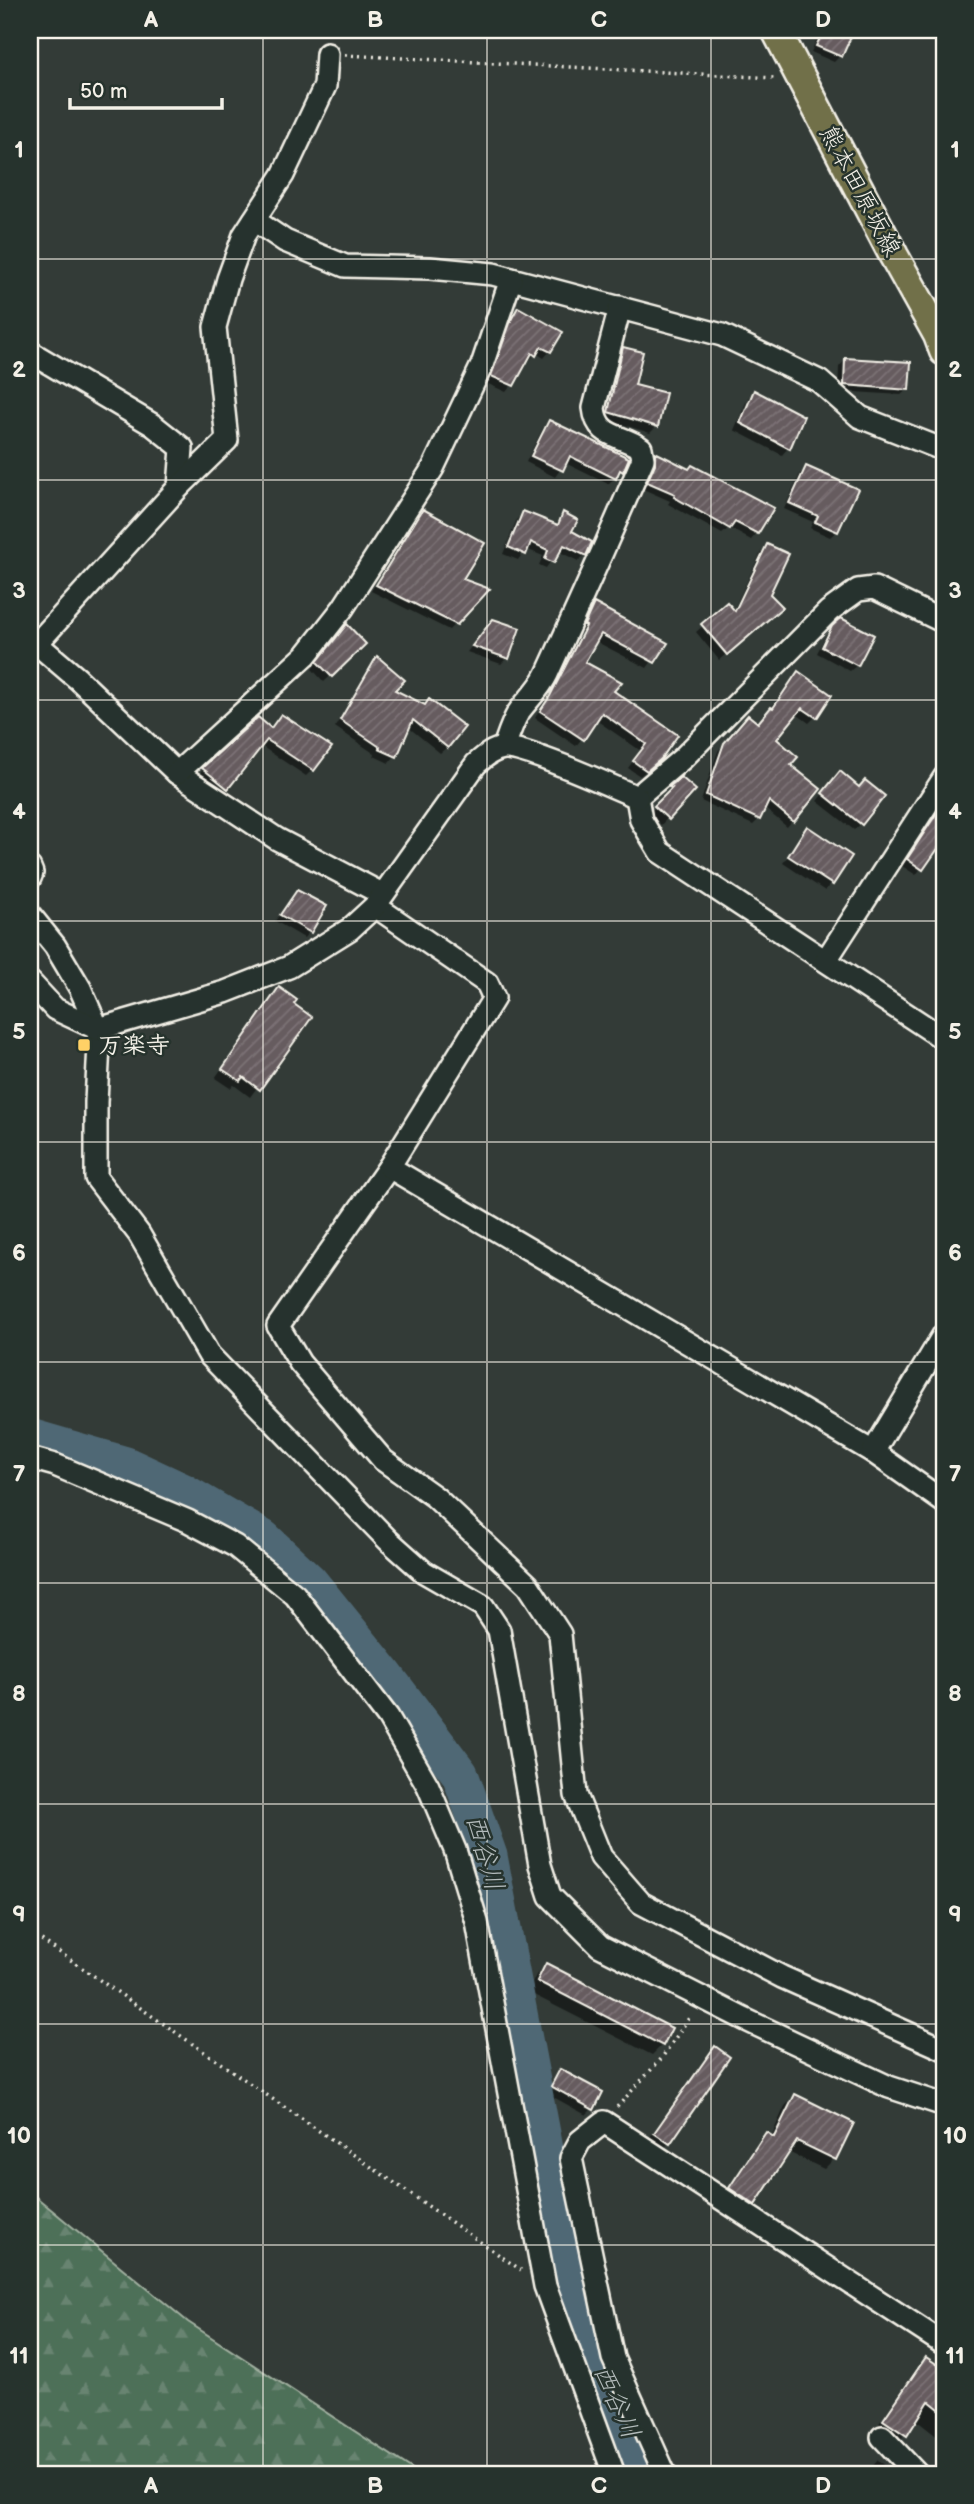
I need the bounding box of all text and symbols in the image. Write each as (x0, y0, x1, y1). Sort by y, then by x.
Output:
text: A (143, 6, 159, 34)
text: B (367, 6, 383, 34)
text: C (591, 6, 607, 34)
text: D (815, 6, 831, 34)
scale bar (70, 66, 222, 110)
text: 50 m (80, 79, 127, 104)
street label: 熊本田原坂線 (813, 121, 907, 261)
text: 1 (14, 136, 24, 164)
text: 1 (950, 136, 960, 164)
text: 2 (12, 356, 26, 384)
text: 2 (948, 356, 962, 384)
text: 3 (12, 577, 26, 605)
text: 3 (948, 577, 962, 605)
text: 4 (12, 798, 26, 826)
text: 4 (948, 798, 962, 826)
text: 5 (12, 1018, 26, 1046)
text: 5 (948, 1018, 962, 1046)
place label: 万楽寺 (98, 1031, 170, 1060)
marker: 万楽寺 (76, 1037, 92, 1053)
text: 6 (12, 1239, 26, 1267)
text: 6 (948, 1239, 962, 1267)
text: 7 (13, 1460, 26, 1488)
text: 7 (949, 1460, 962, 1488)
text: 8 (12, 1680, 26, 1708)
text: 8 (948, 1680, 962, 1708)
water label: 西谷川 (458, 1811, 510, 1895)
text: 9 (12, 1901, 26, 1929)
text: 9 (948, 1901, 962, 1929)
text: 10 (7, 2122, 31, 2150)
text: 10 (943, 2122, 967, 2150)
text: 11 (9, 2342, 29, 2370)
text: 11 (945, 2342, 965, 2370)
water label: 西谷川 (586, 2360, 646, 2444)
text: A (143, 2472, 159, 2500)
text: B (367, 2472, 383, 2500)
text: C (591, 2472, 607, 2500)
text: D (815, 2472, 831, 2500)

